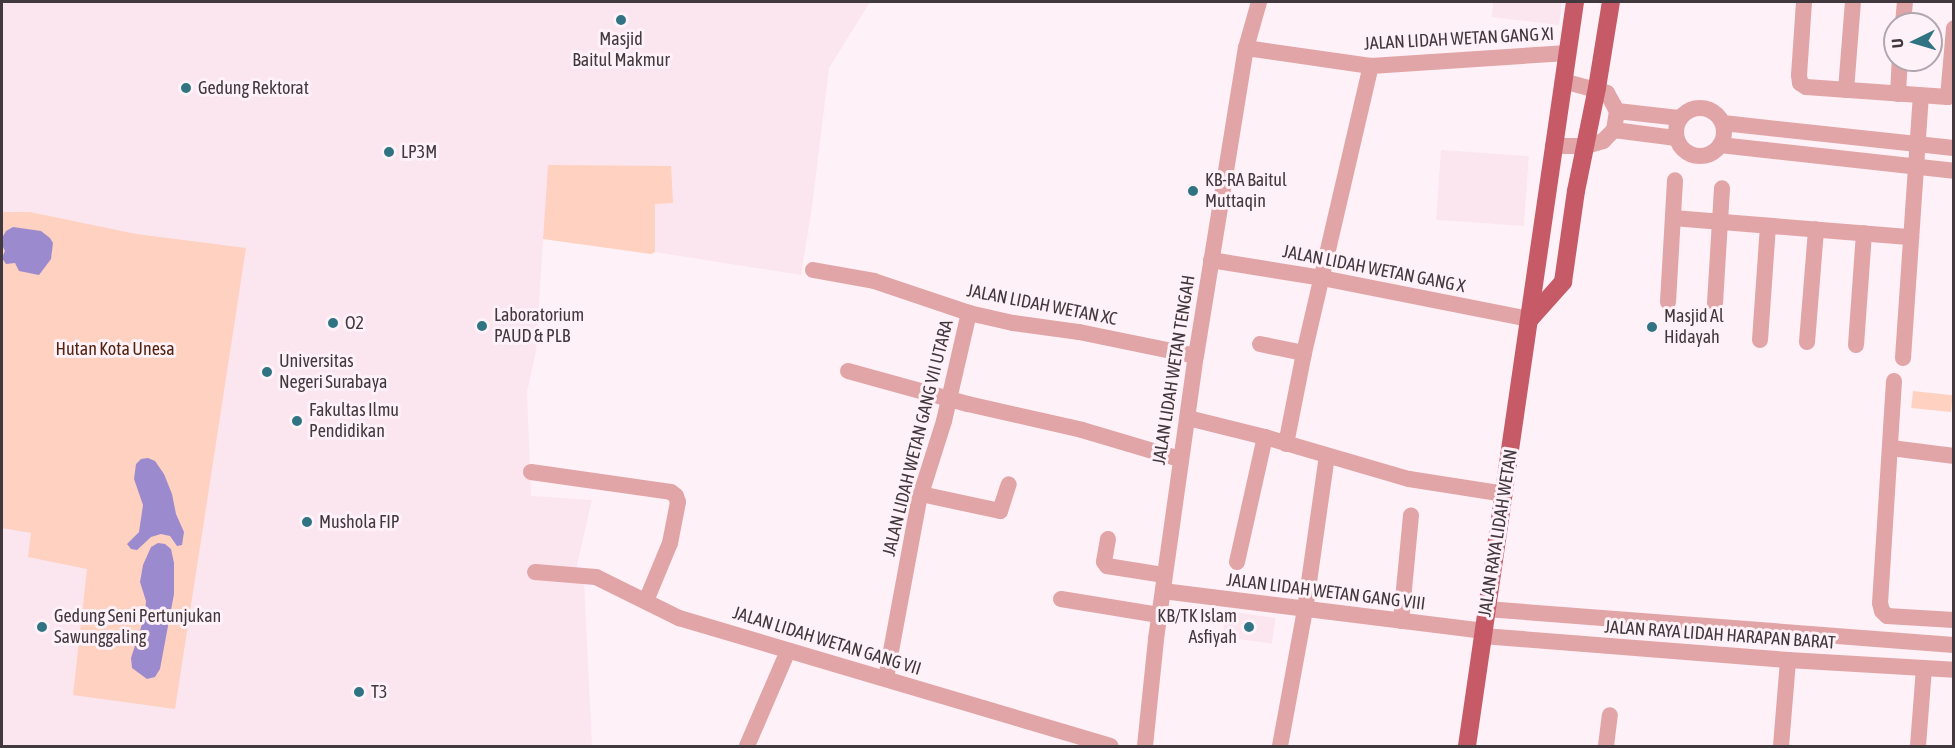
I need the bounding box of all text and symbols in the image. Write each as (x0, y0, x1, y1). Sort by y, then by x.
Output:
north arrow (1883, 12, 1943, 72)
marker: Masjid Baitul Makmur (614, 13, 628, 27)
street label: JALAN LIDAH WETAN GANG XI (1363, 23, 1555, 55)
place label: Masjid Baitul Makmur (572, 29, 670, 72)
text: U (1888, 38, 1906, 49)
place label: Gedung Rektorat (198, 77, 309, 99)
marker: Gedung Rektorat (179, 81, 193, 95)
place label: LP3M (401, 141, 437, 163)
marker: LP3M (382, 145, 396, 159)
place label: KB-RA Baitul Muttaqin (1205, 170, 1287, 213)
marker: KB-RA Baitul Muttaqin (1186, 184, 1200, 198)
street label: JALAN LIDAH WETAN GANG X (1281, 241, 1467, 297)
street label: JALAN LIDAH WETAN TENGAH (1148, 274, 1200, 466)
street label: JALAN LIDAH WETAN XC (965, 280, 1119, 330)
place label: Laboratorium PAUD & PLB (494, 305, 584, 348)
place label: Masjid Al Hidayah (1664, 306, 1724, 348)
place label: O2 (345, 312, 364, 334)
marker: O2 (326, 316, 340, 330)
street label: JALAN LIDAH WETAN GANG VII UTARA (878, 318, 958, 558)
marker: Laboratorium PAUD & PLB (475, 319, 489, 333)
marker: Masjid Al Hidayah (1645, 320, 1659, 334)
park label: Hutan Kota Unesa (55, 338, 175, 360)
place label: Universitas Negeri Surabaya (279, 351, 387, 394)
marker: Universitas Negeri Surabaya (260, 365, 274, 379)
place label: Fakultas Ilmu Pendidikan (309, 400, 399, 442)
marker: Fakultas Ilmu Pendidikan (290, 414, 304, 428)
street label: JALAN RAYA LIDAH WETAN (1474, 448, 1522, 618)
place label: Mushola FIP (319, 511, 400, 533)
marker: Mushola FIP (300, 515, 314, 529)
street label: JALAN LIDAH WETAN GANG VIII (1225, 569, 1427, 615)
street label: JALAN LIDAH WETAN GANG VII (730, 602, 924, 680)
place label: Gedung Seni Pertunjukan Sawunggaling (54, 606, 221, 648)
place label: KB/TK Islam Asfiyah (1157, 606, 1237, 648)
street label: JALAN RAYA LIDAH HARAPAN BARAT (1604, 616, 1836, 654)
marker: Gedung Seni Pertunjukan Sawunggaling (35, 620, 49, 634)
marker: KB/TK Islam Asfiyah (1242, 620, 1256, 634)
place label: T3 (371, 681, 387, 703)
marker: T3 (352, 685, 366, 699)

